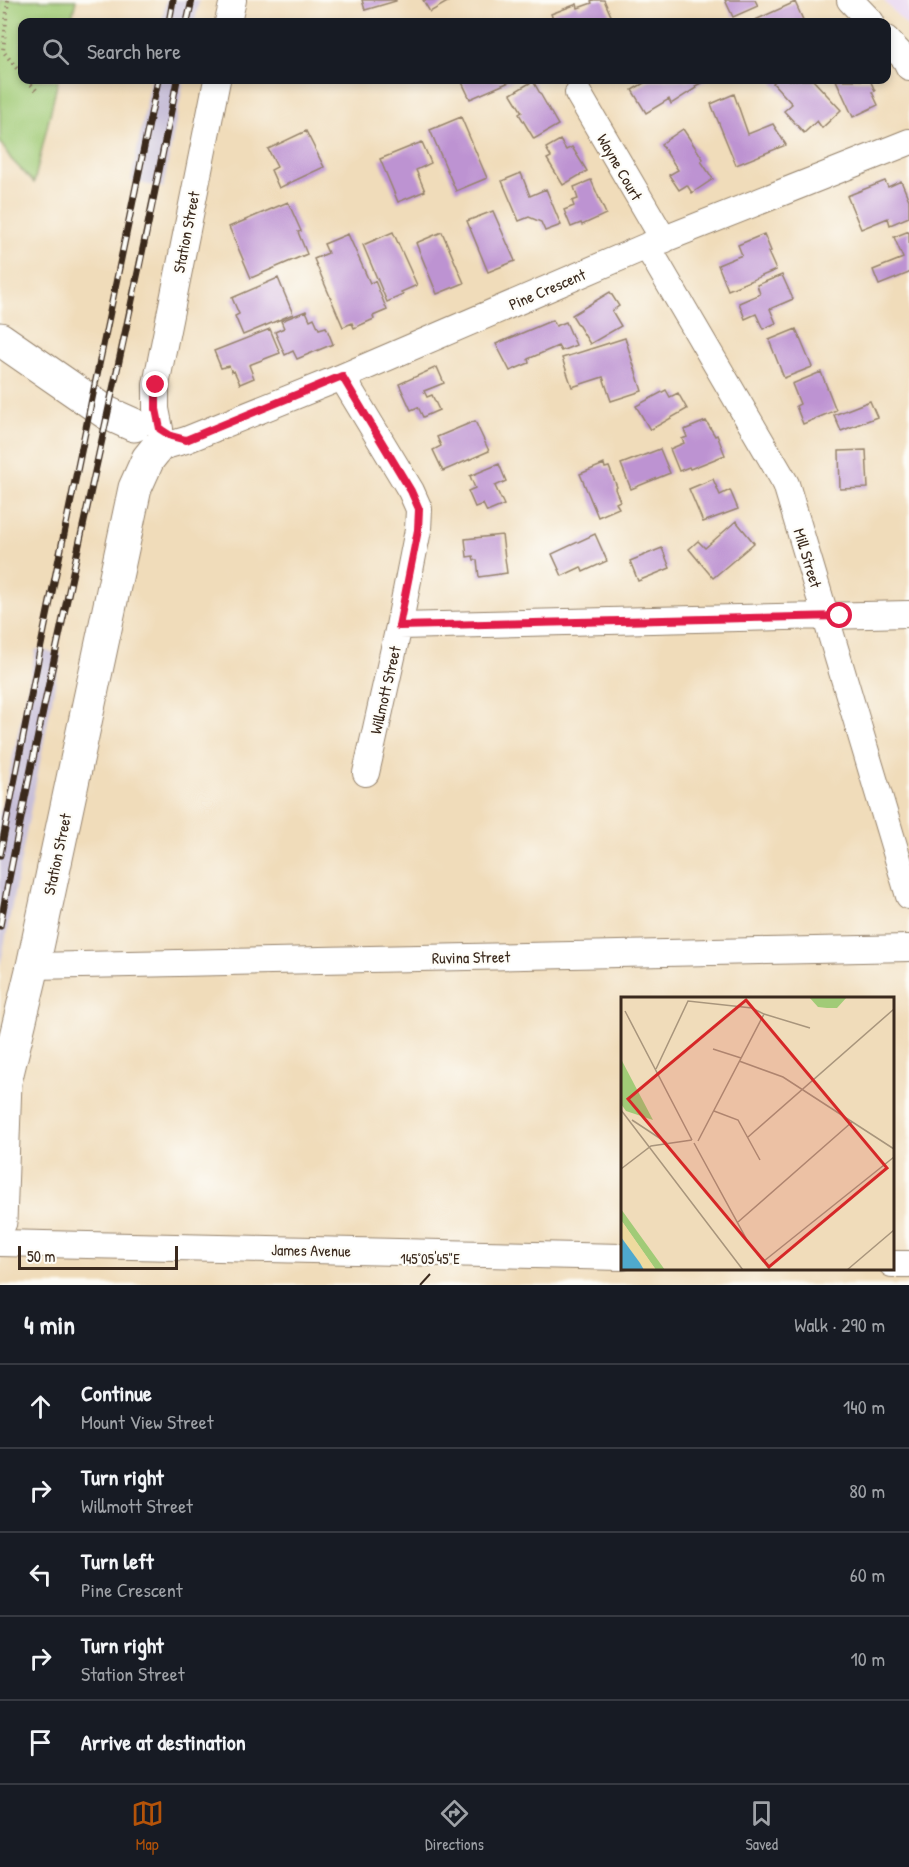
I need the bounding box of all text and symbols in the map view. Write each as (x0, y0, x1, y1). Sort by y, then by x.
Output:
search box (18, 18, 891, 84)
icon: search (39, 35, 72, 68)
text: Search here (87, 36, 181, 66)
street label: Wayne Court (592, 130, 648, 205)
street label: Station Street (167, 189, 205, 275)
street label: Pine Crescent (505, 263, 589, 315)
route end (142, 371, 168, 397)
street label: Mill Street (789, 526, 828, 591)
route start (826, 602, 852, 628)
street label: Willmott Street (364, 643, 406, 736)
street label: Station Street (38, 811, 76, 897)
street label: Ruvina Street (432, 945, 511, 969)
inset map (621, 997, 894, 1270)
street label: James Avenue (271, 1238, 352, 1262)
scale bar (18, 1243, 178, 1270)
text: 50 m (27, 1245, 56, 1267)
text: 145°05'45"E (400, 1248, 460, 1269)
text: 4 min (24, 1307, 75, 1342)
text: Walk · 290 m (794, 1311, 885, 1338)
text: Continue (81, 1378, 152, 1408)
icon: ahead (24, 1390, 57, 1423)
text: 140 m (843, 1393, 885, 1420)
text: Mount View Street (81, 1408, 214, 1435)
text: Turn right (81, 1462, 164, 1492)
icon: right (24, 1474, 57, 1507)
text: 80 m (849, 1477, 885, 1504)
text: Willmott Street (81, 1492, 193, 1519)
text: Turn left (81, 1546, 154, 1576)
icon: left (24, 1558, 57, 1591)
text: 60 m (850, 1561, 885, 1588)
text: Pine Crescent (81, 1576, 183, 1603)
text: Turn right (81, 1630, 164, 1660)
icon: right (24, 1642, 57, 1675)
text: 10 m (851, 1645, 885, 1672)
text: Station Street (81, 1660, 185, 1687)
icon: arrive (24, 1726, 57, 1759)
text: Arrive at destination (81, 1727, 246, 1757)
tab: Map (131, 1797, 164, 1855)
tab: Directions (425, 1797, 484, 1855)
tab: Saved (745, 1797, 778, 1855)

